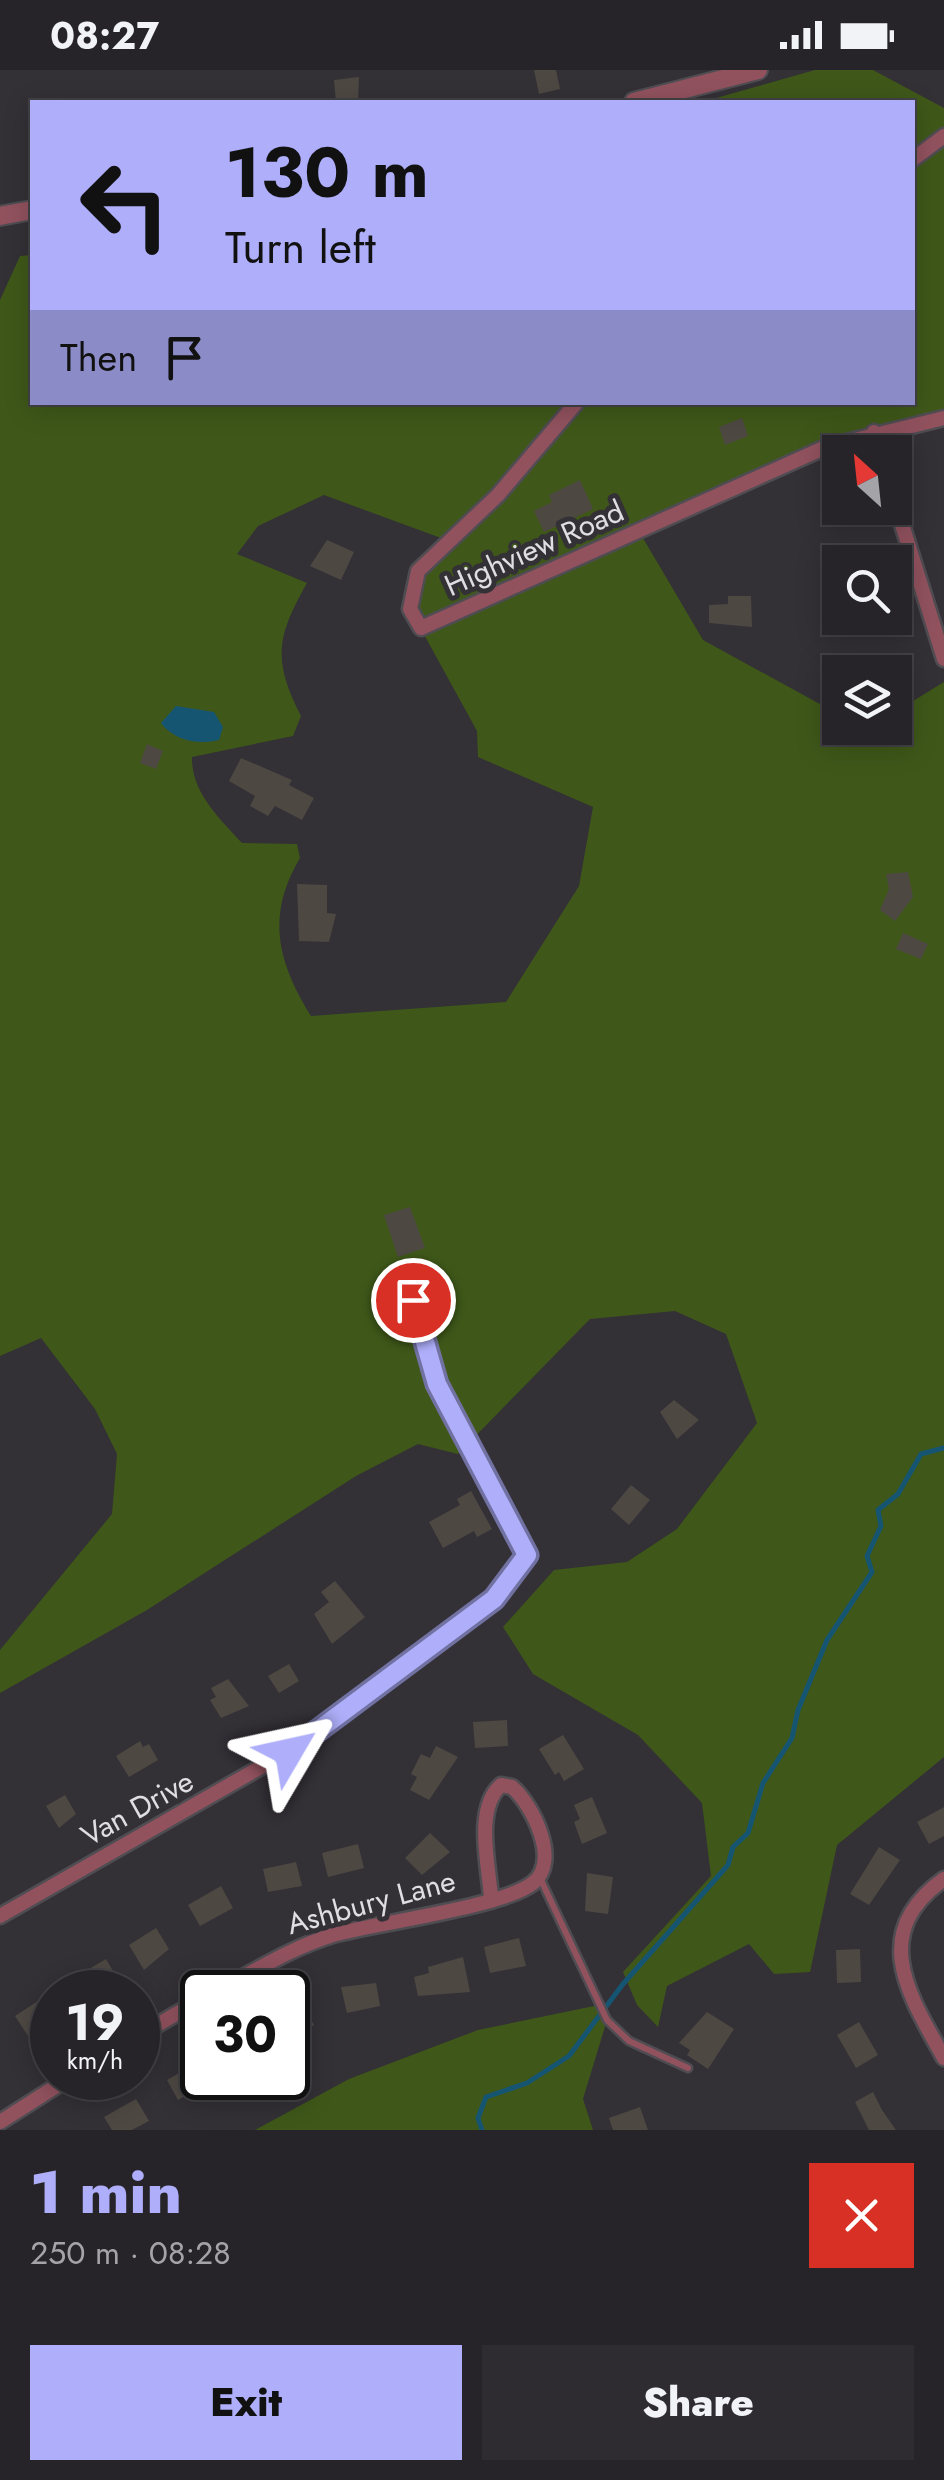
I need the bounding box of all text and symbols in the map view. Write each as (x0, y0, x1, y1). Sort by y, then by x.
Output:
text: 08:27 (50, 8, 159, 63)
text: 130 m (225, 122, 429, 223)
icon: left (60, 140, 190, 270)
text: Turn left (225, 215, 376, 280)
text: Then (60, 330, 137, 385)
icon: arrive (157, 330, 212, 385)
north arrow (822, 435, 912, 525)
map controls (822, 435, 912, 745)
street label: Highview Road (438, 489, 630, 607)
button: search (822, 545, 912, 635)
button: layers (822, 655, 912, 745)
pin (371, 1258, 456, 1343)
icon: arrive (386, 1273, 441, 1328)
position arrow (237, 1700, 341, 1804)
street label: Van Drive (73, 1759, 201, 1857)
street label: Ashbury Lane (282, 1859, 460, 1945)
speed limit sign: 30 (180, 1970, 310, 2100)
text: 19 (66, 1986, 124, 2059)
text: km/h (67, 2042, 123, 2078)
text: 1 min (30, 2149, 182, 2236)
button: close (809, 2163, 914, 2268)
text: 250 m · 08:28 (30, 2230, 231, 2276)
button: Exit (30, 2345, 462, 2460)
button: Share (482, 2345, 914, 2460)

